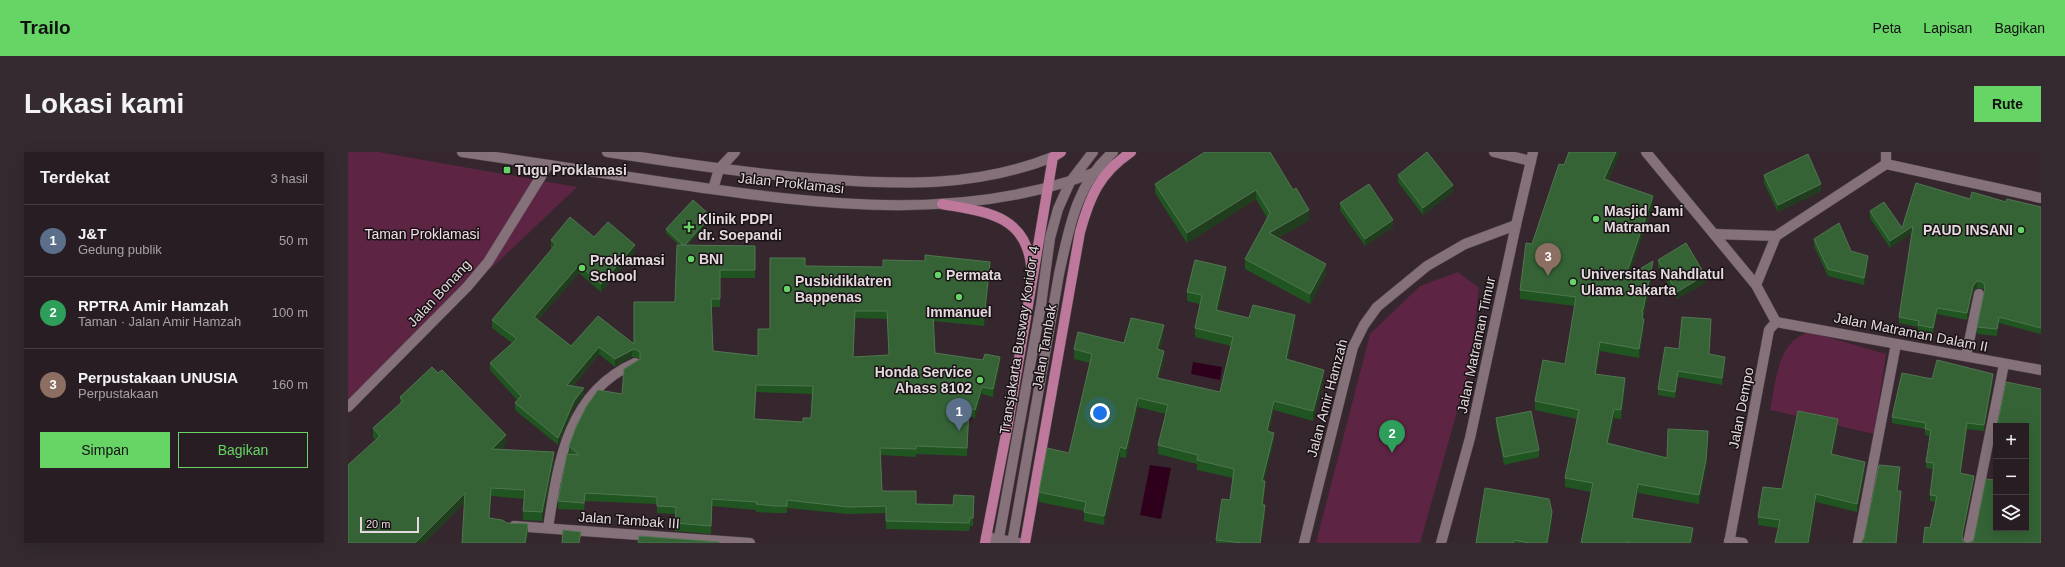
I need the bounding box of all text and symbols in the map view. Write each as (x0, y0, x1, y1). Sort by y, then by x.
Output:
text: Trailo (20, 17, 71, 38)
text: Peta (1873, 20, 1901, 36)
text: Lapisan (1923, 20, 1972, 36)
text: Bagikan (1994, 20, 2045, 36)
button: Rute (1974, 86, 2041, 122)
text: Lokasi kami (24, 88, 184, 119)
place label: Tugu Proklamasi (515, 162, 627, 178)
marker: Tugu Proklamasi (502, 165, 512, 175)
text: Terdekat (40, 168, 110, 187)
street label: Jalan Proklamasi (737, 169, 845, 197)
text: 3 hasil (270, 171, 308, 186)
place label: Masjid Jami Matraman (1604, 203, 1683, 235)
place label: Klinik PDPI dr. Soepandi (698, 211, 782, 243)
marker: Masjid Jami Matraman (1591, 214, 1601, 224)
marker: Klinik PDPI dr. Soepandi (683, 221, 695, 233)
place label: PAUD INSANI (1923, 222, 2013, 238)
text: J&T (78, 225, 106, 242)
marker: PAUD INSANI (2016, 225, 2026, 235)
park label: Taman Proklamasi (364, 226, 480, 242)
text: 1 (49, 233, 57, 248)
text: 50 m (279, 233, 308, 248)
text: Gedung publik (78, 242, 162, 257)
pin: 3 (1535, 243, 1561, 276)
street label: Transjakarta Busway Koridor 4 (996, 244, 1042, 436)
place label: BNI (699, 251, 723, 267)
place label: Proklamasi School (590, 252, 665, 284)
marker: BNI (686, 254, 696, 264)
street label: Jalan Bonang (404, 256, 474, 330)
marker: Proklamasi School (577, 263, 587, 273)
place label: Universitas Nahdlatul Ulama Jakarta (1581, 266, 1724, 298)
place label: Permata (946, 267, 1001, 283)
marker: Permata (933, 270, 943, 280)
place label: Pusbidiklatren Bappenas (795, 273, 891, 305)
street label: Jalan Matraman Timur (1454, 275, 1498, 415)
marker: Universitas Nahdlatul Ulama Jakarta (1568, 277, 1578, 287)
marker: Pusbidiklatren Bappenas (782, 284, 792, 294)
marker: Immanuel (954, 292, 964, 302)
text: RPTRA Amir Hamzah (78, 297, 229, 314)
street label: Jalan Tambak (1029, 302, 1060, 391)
place label: Immanuel (926, 304, 992, 320)
text: 2 (49, 305, 57, 320)
text: 100 m (272, 305, 308, 320)
street label: Jalan Matraman Dalam II (1833, 309, 1989, 355)
text: Taman · Jalan Amir Hamzah (78, 314, 241, 329)
street label: Jalan Amir Hamzah (1304, 337, 1350, 459)
place label: Honda Service Ahass 8102 (875, 364, 972, 396)
street label: Jalan Dempo (1725, 366, 1757, 450)
text: Perpustakaan UNUSIA (78, 369, 238, 386)
marker: Honda Service Ahass 8102 (975, 375, 985, 385)
text: 3 (49, 377, 57, 392)
text: 160 m (272, 377, 308, 392)
text: Perpustakaan (78, 386, 158, 401)
pin: 1 (946, 398, 972, 431)
your location (1090, 403, 1110, 423)
pin: 2 (1379, 420, 1405, 453)
map controls (1993, 423, 2029, 531)
button: + (1993, 423, 2029, 459)
button: Simpan (40, 432, 170, 468)
button: Bagikan (178, 432, 308, 468)
button: − (1993, 459, 2029, 495)
button: layers (1993, 495, 2029, 531)
street label: Jalan Tambak III (578, 508, 680, 532)
scale bar (360, 515, 419, 534)
text: 20 m (366, 518, 390, 530)

